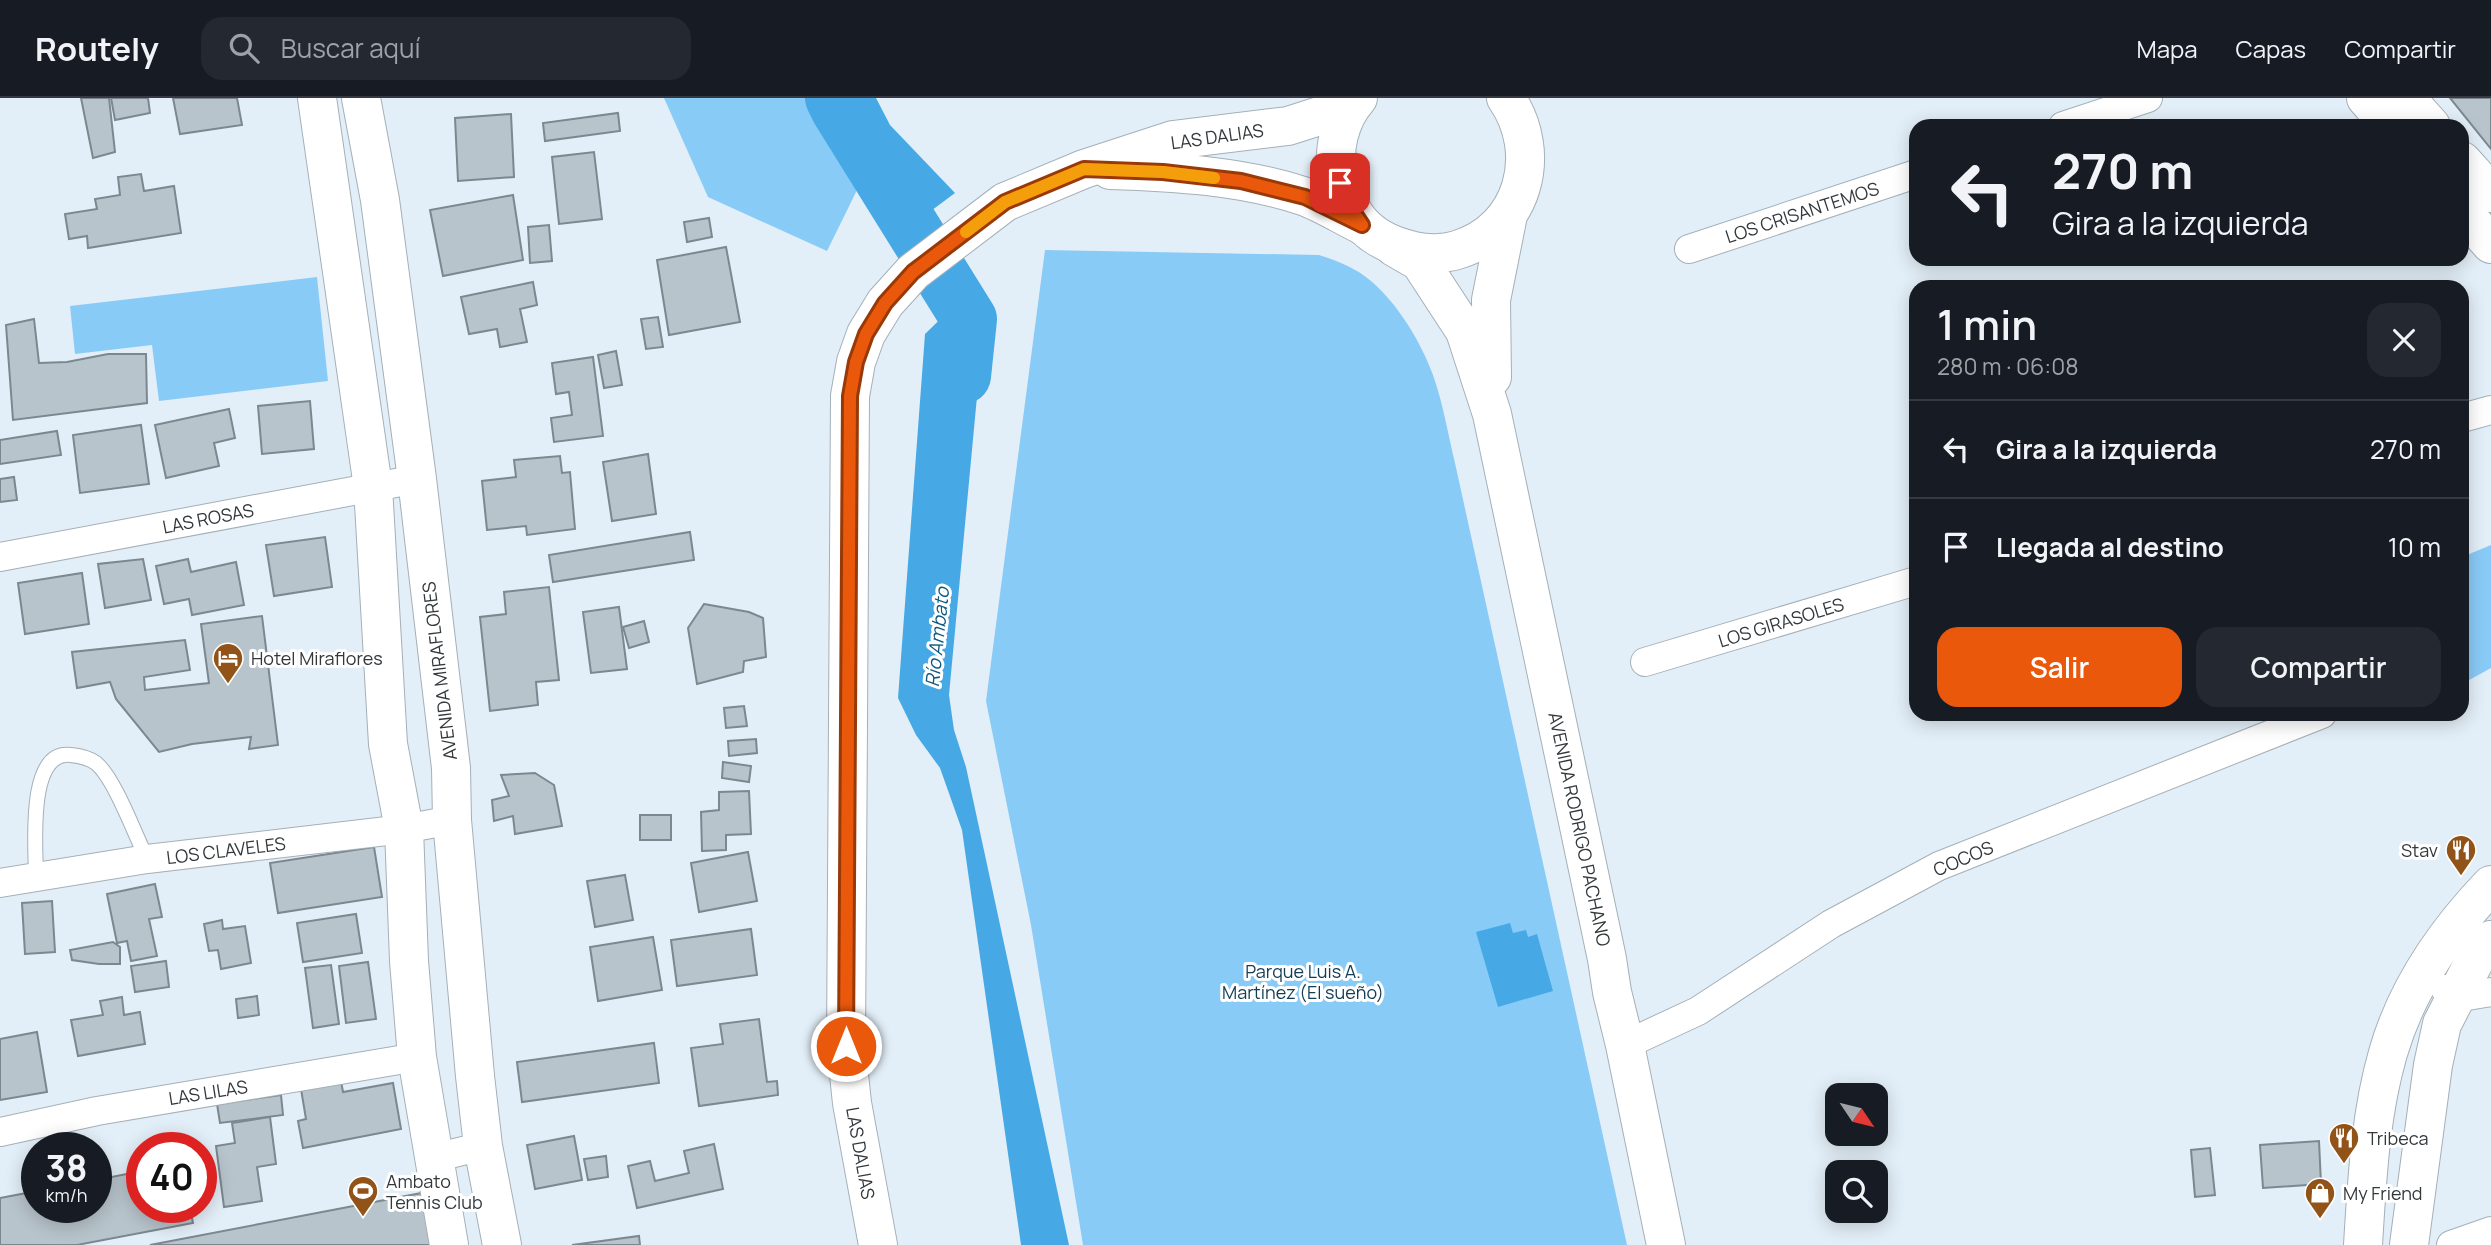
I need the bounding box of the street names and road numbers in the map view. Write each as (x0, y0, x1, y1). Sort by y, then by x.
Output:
street label: LAS DALIAS (1169, 118, 1265, 154)
street label: LOS CRISANTEMOS (1722, 176, 1882, 248)
street label: LAS ROSAS (160, 497, 256, 539)
street label: AVENIDA MIRAFLORES (416, 580, 462, 762)
street label: LOS GIRASOLES (1715, 592, 1847, 652)
street label: AVENIDA RODRIGO PACHANO (1543, 710, 1617, 948)
street label: LOS CLAVELES (165, 831, 287, 869)
street label: COCOS (1929, 835, 1997, 881)
street label: LAS LILAS (167, 1074, 249, 1110)
street label: LAS DALIAS (841, 1105, 881, 1201)

